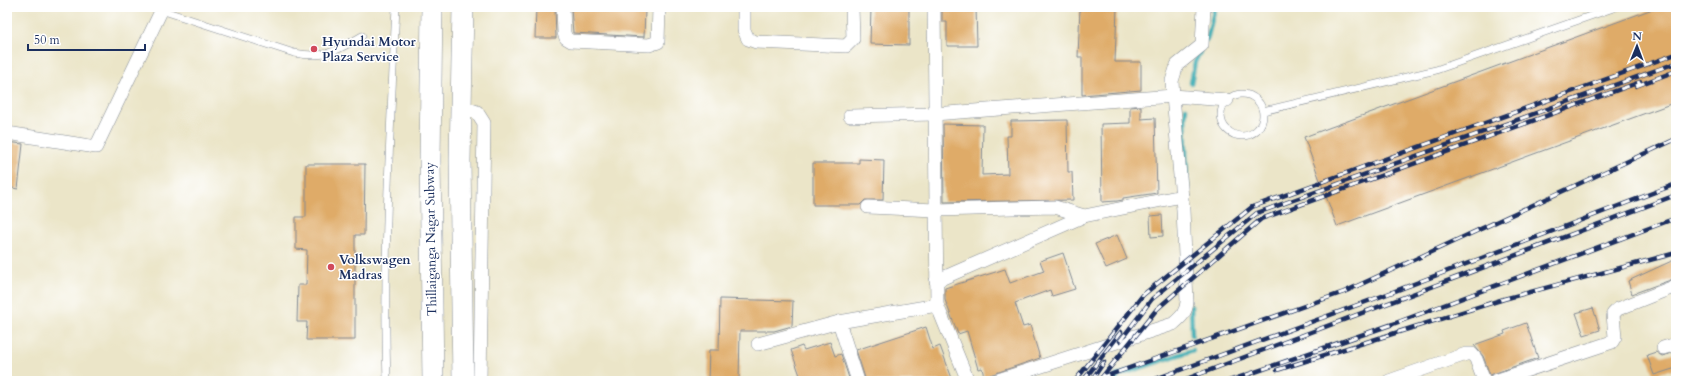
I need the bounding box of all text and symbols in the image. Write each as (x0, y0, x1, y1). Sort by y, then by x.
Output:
scale bar (28, 26, 145, 52)
north arrow (1617, 26, 1657, 66)
text: N (1632, 29, 1643, 44)
text: 50 m (34, 32, 61, 48)
place label: Hyundai Motor Plaza Service (322, 33, 417, 66)
marker: Hyundai Motor Plaza Service (309, 44, 319, 54)
street label: Thillaiganga Nagar Subway (421, 162, 441, 316)
place label: Volkswagen Madras (339, 251, 411, 284)
marker: Volkswagen Madras (326, 262, 336, 272)

